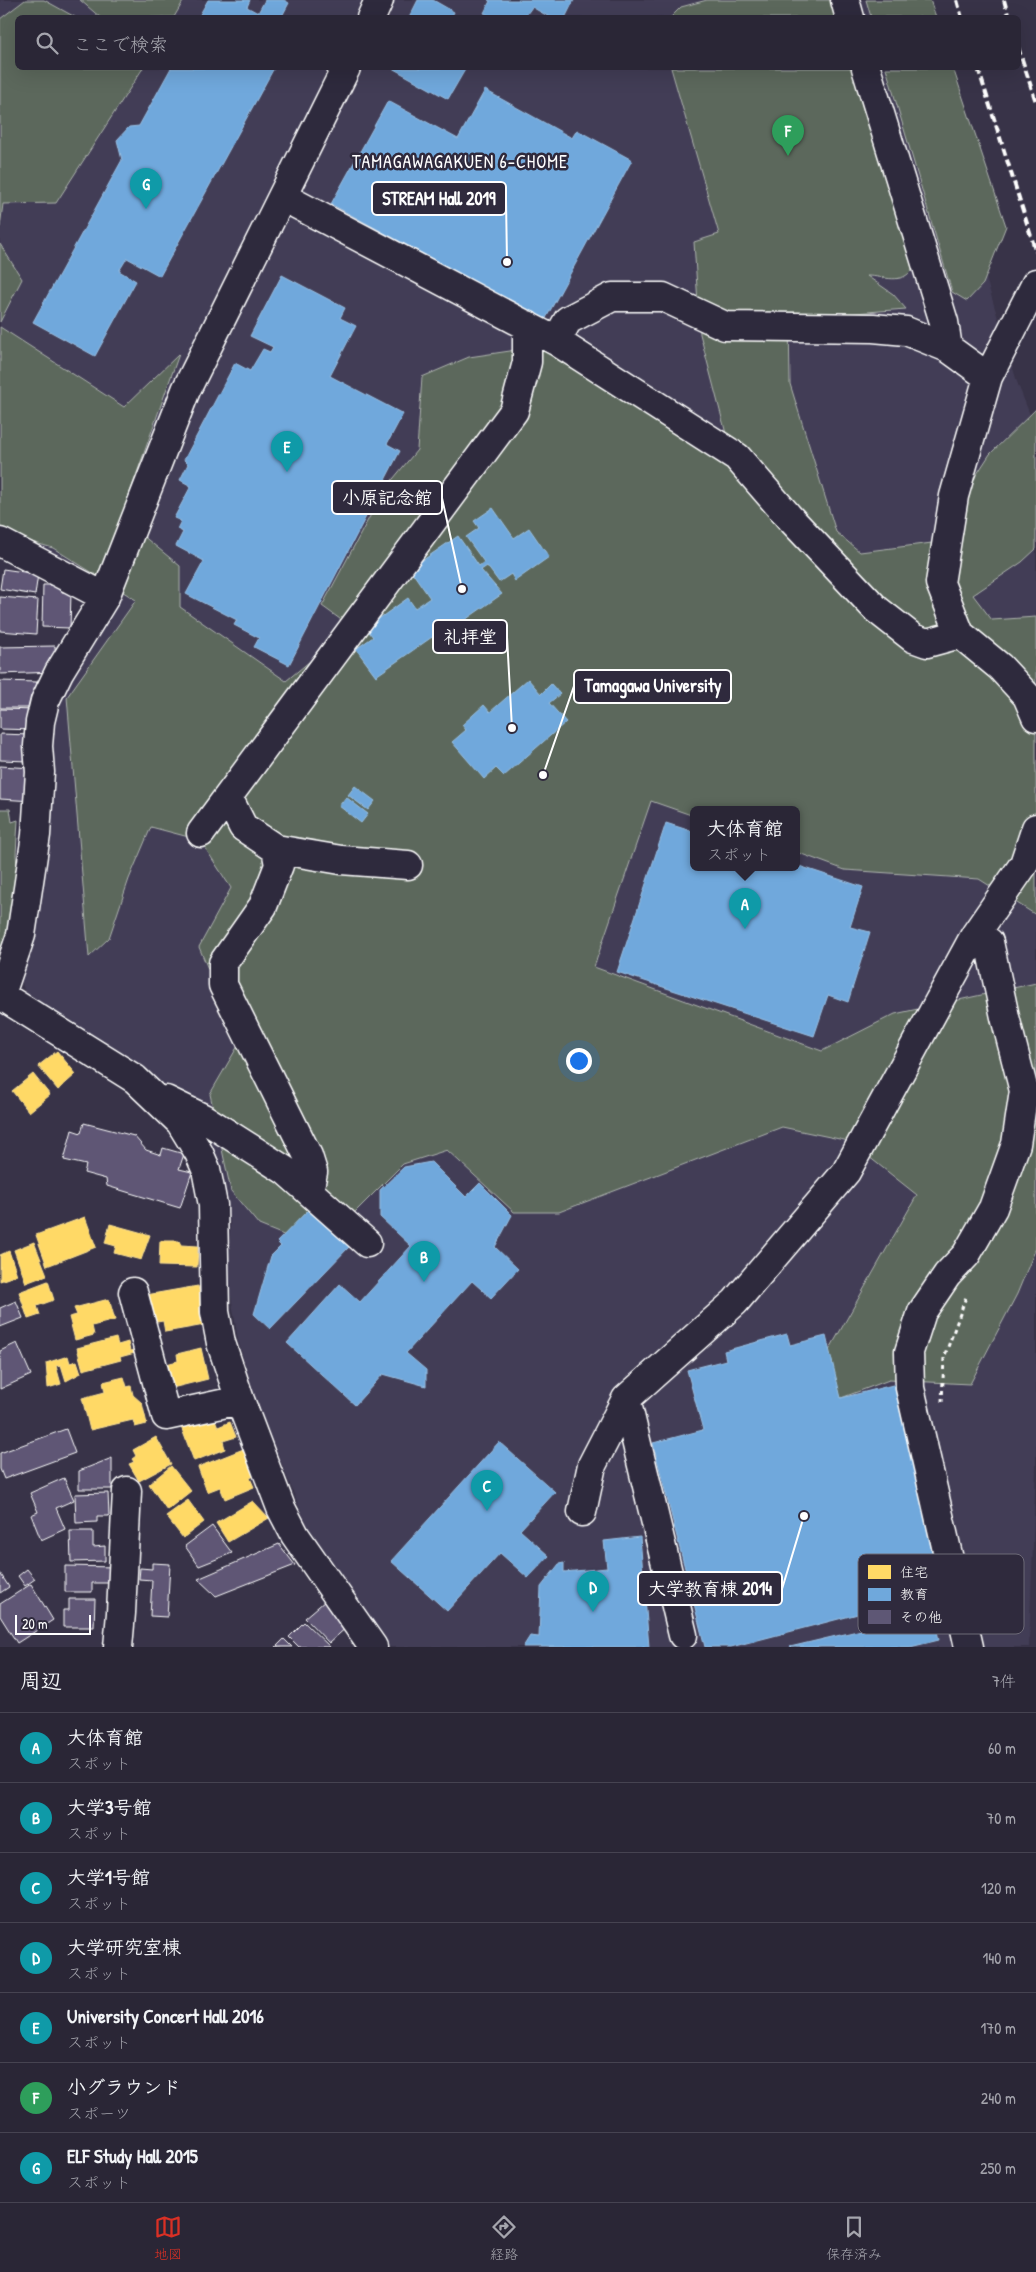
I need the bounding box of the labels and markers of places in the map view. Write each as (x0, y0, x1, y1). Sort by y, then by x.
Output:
pin: F (772, 115, 804, 156)
pin: G (130, 168, 162, 209)
callout: STREAM Hall 2019 (372, 182, 506, 215)
pin: E (271, 431, 303, 472)
callout: 小原記念館 (332, 481, 442, 514)
callout: 礼拝堂 (433, 620, 507, 653)
callout: Tamagawa University (574, 670, 731, 703)
pin: A (729, 888, 761, 929)
pin: B (408, 1241, 440, 1282)
pin: C (471, 1470, 503, 1511)
pin: D (577, 1571, 609, 1612)
callout: 大学教育棟 2014 (638, 1572, 782, 1605)

